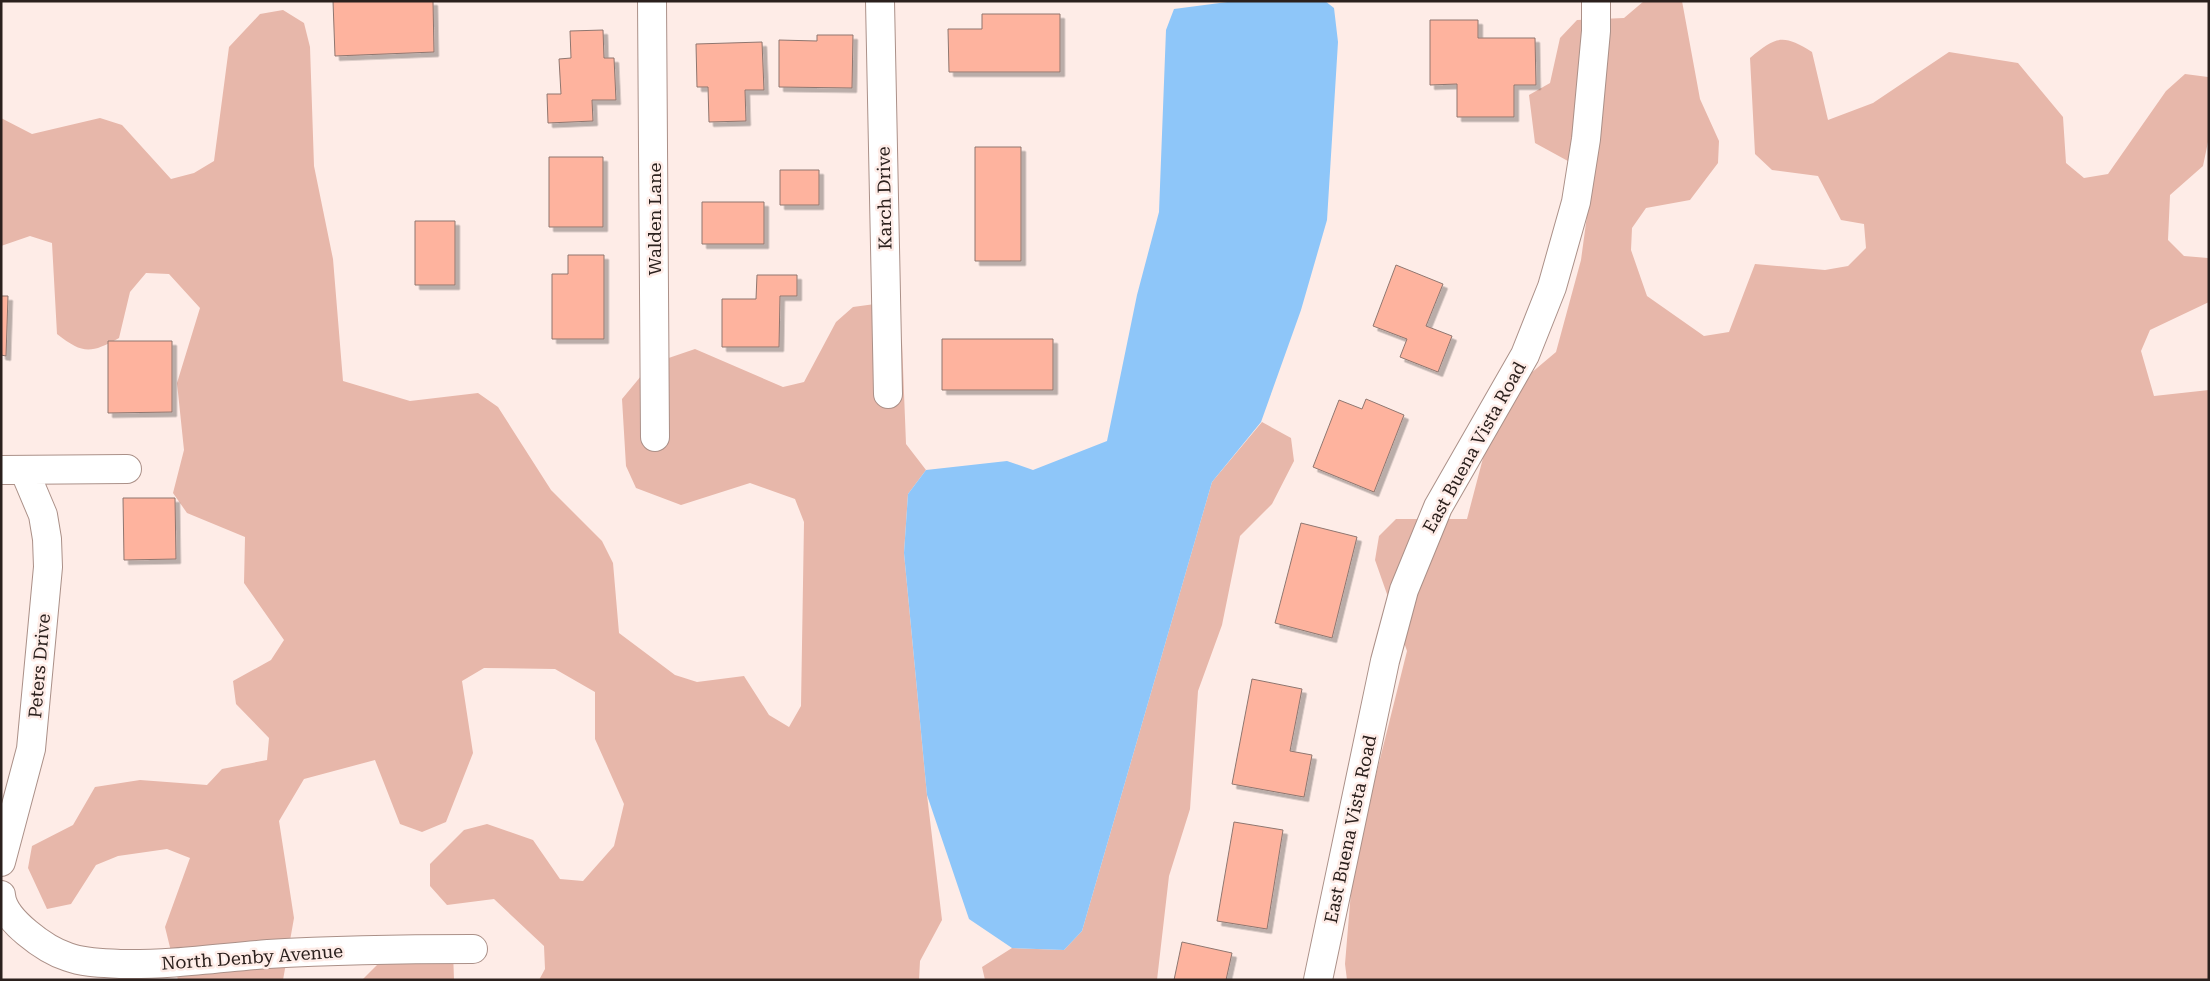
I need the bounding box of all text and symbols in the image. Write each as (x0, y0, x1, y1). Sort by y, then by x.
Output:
street label: Karch Drive (873, 146, 895, 250)
street label: Walden Lane (644, 162, 665, 276)
street label: East Buena Vista Road (1418, 357, 1530, 536)
street label: Peters Drive (24, 613, 54, 719)
street label: East Buena Vista Road (1320, 732, 1380, 925)
street label: North Denby Avenue (160, 940, 344, 974)

